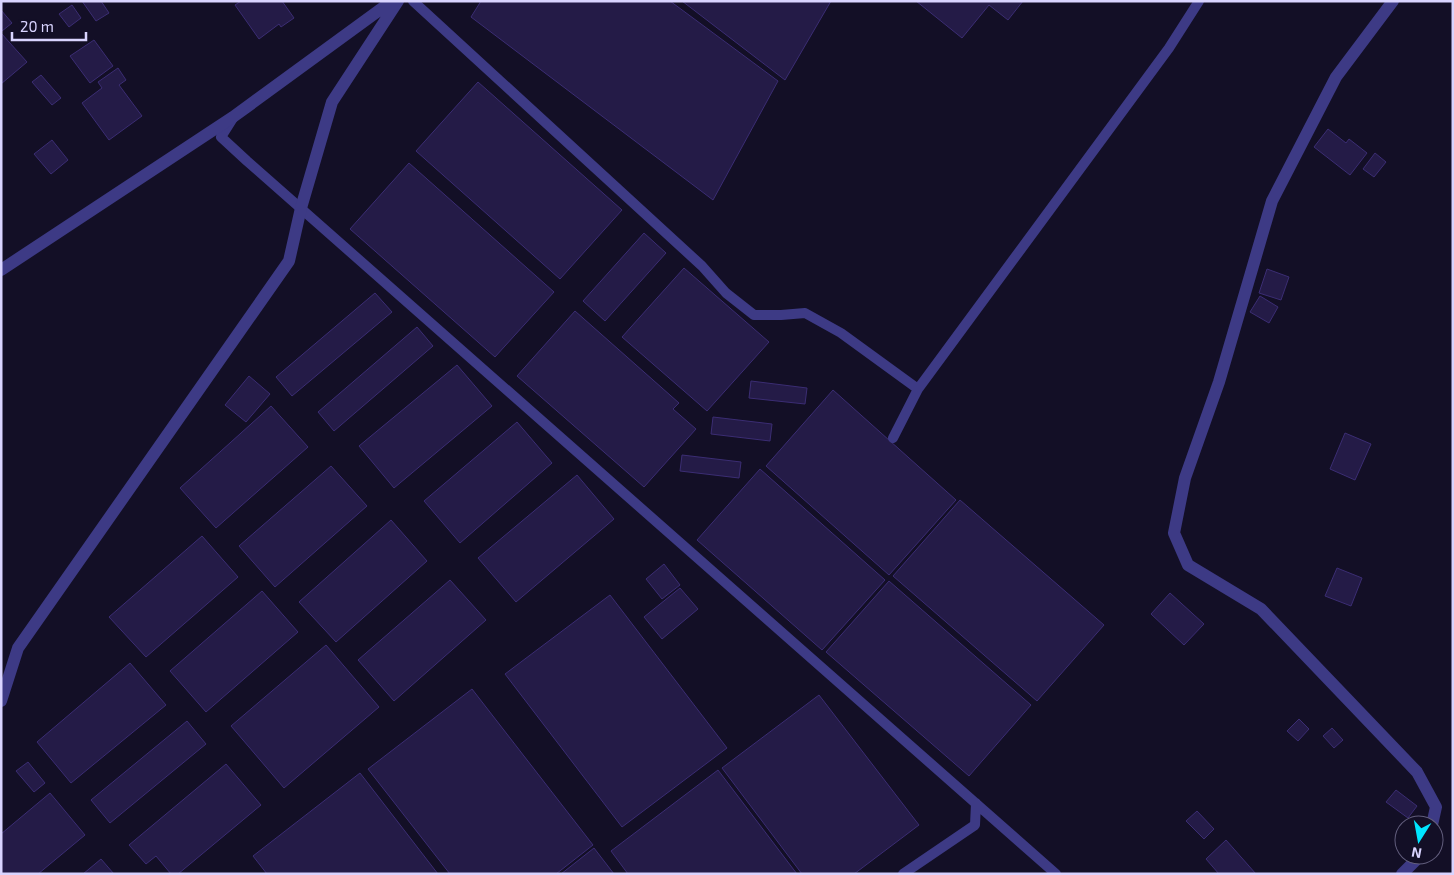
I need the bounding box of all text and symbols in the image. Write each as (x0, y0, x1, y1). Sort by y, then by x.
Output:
scale bar (12, 10, 86, 42)
text: 20 m (20, 17, 54, 35)
north arrow (1394, 815, 1444, 865)
text: N (1410, 844, 1423, 863)

